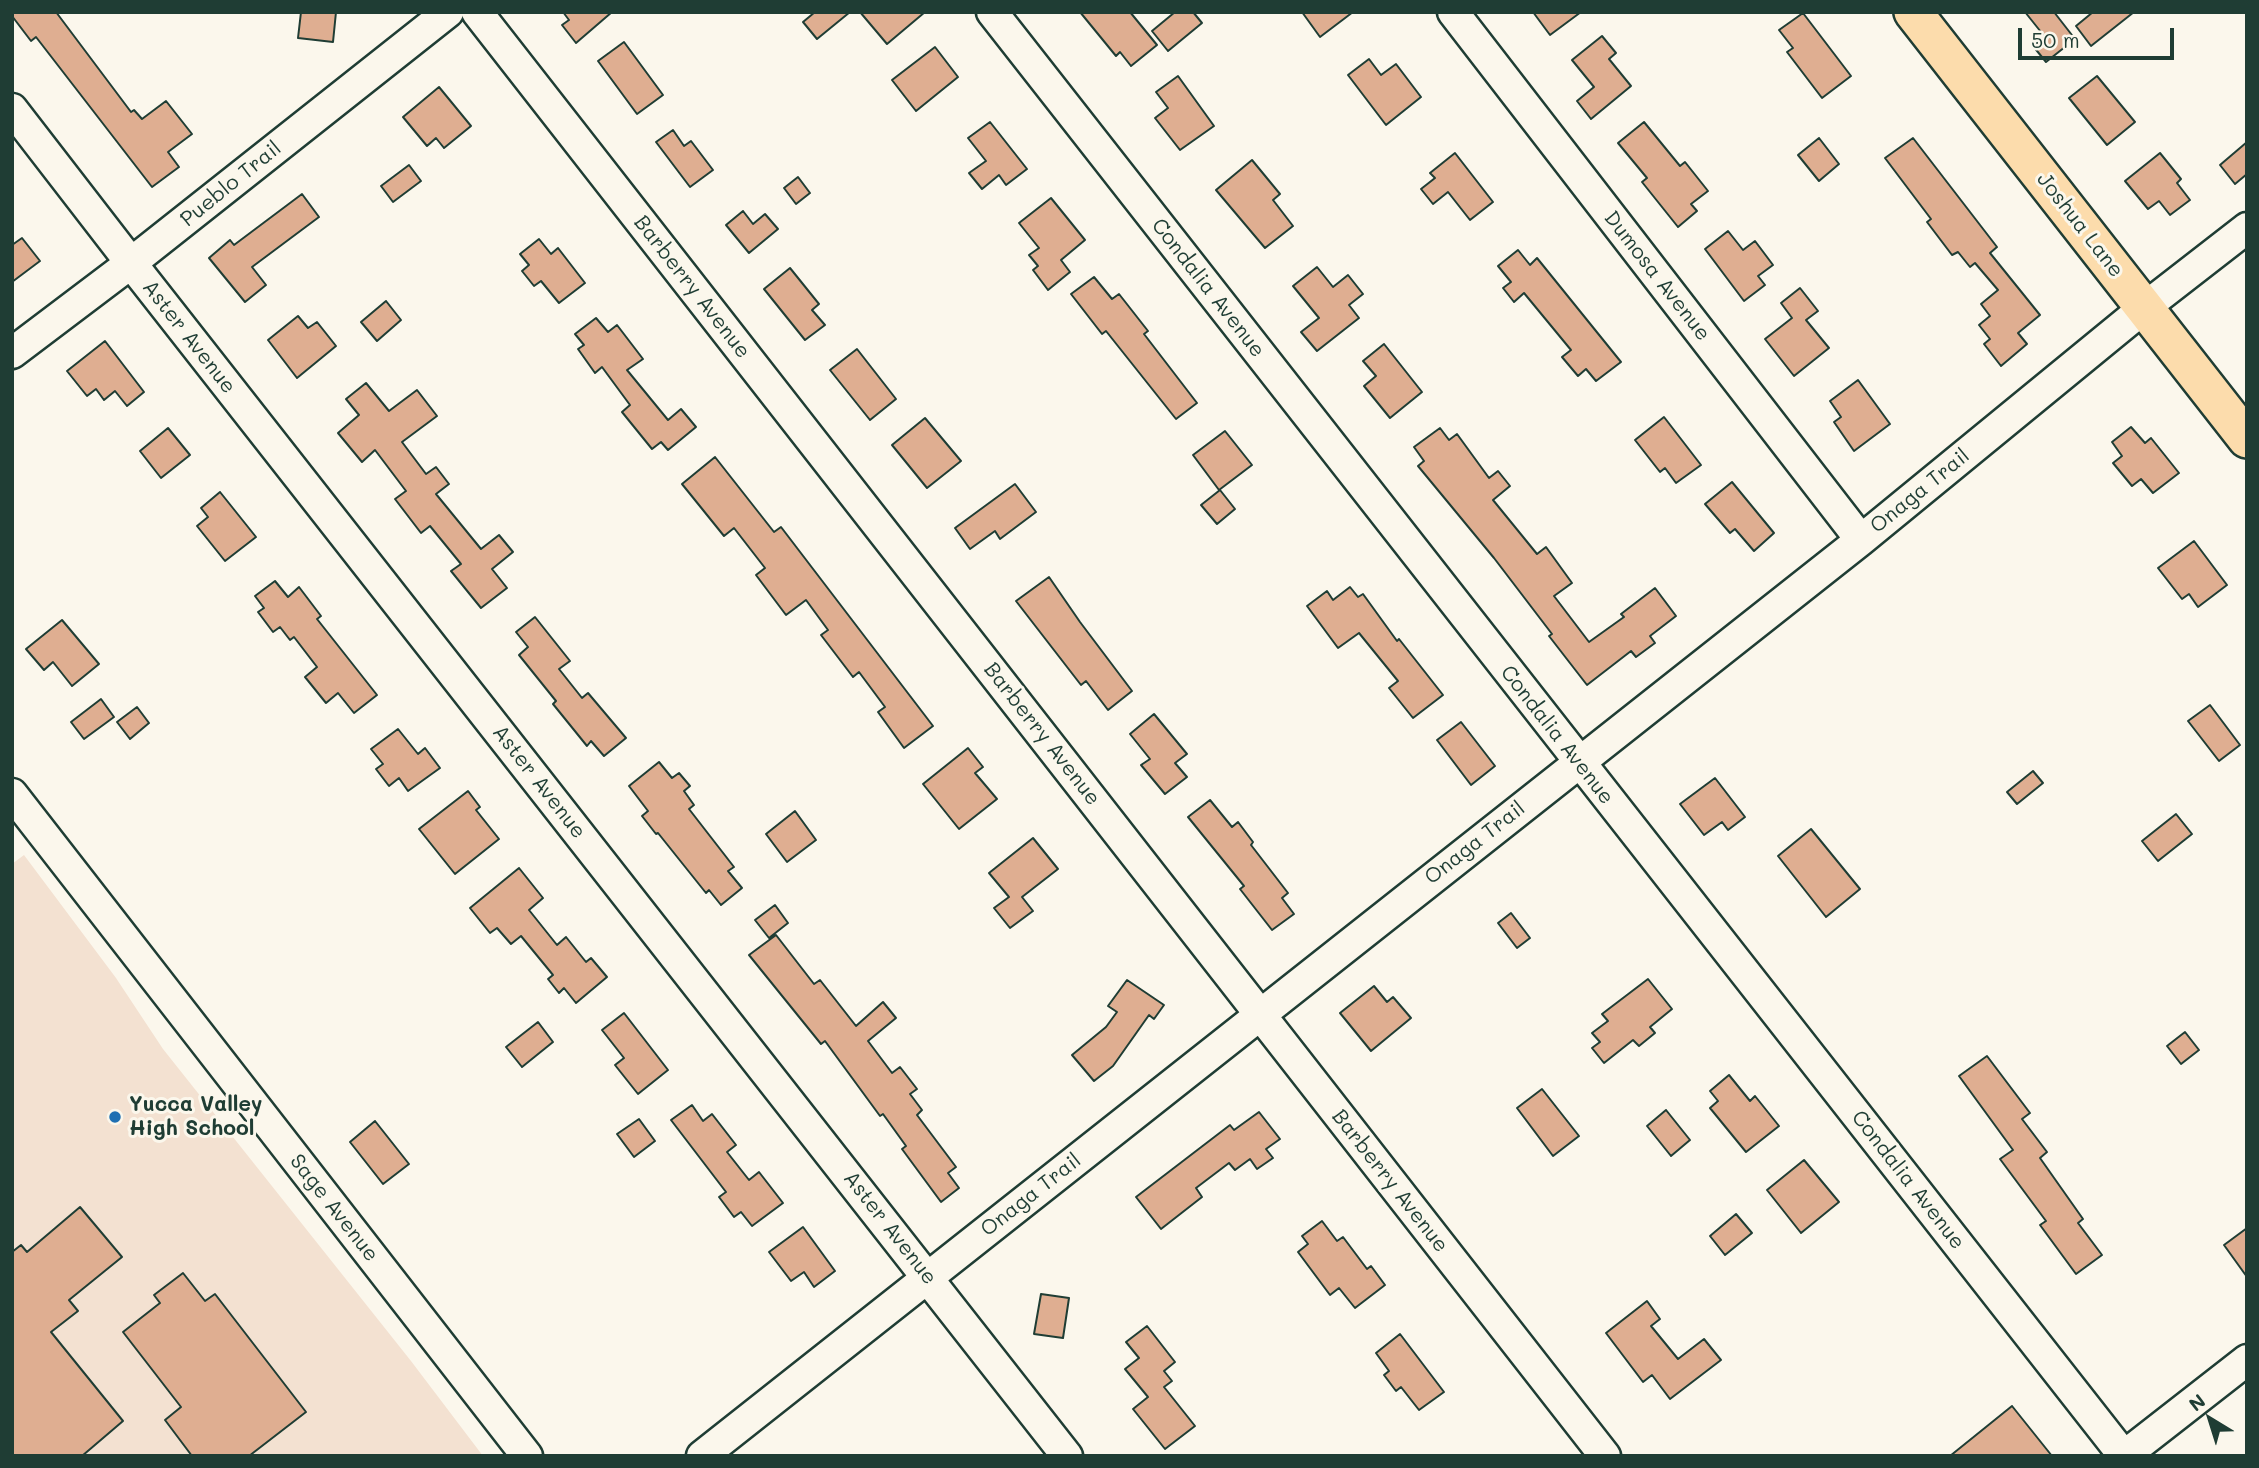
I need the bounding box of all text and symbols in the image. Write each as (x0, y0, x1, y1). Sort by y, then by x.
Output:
scale bar (2021, 14, 2177, 58)
text: 50 m (2031, 26, 2080, 53)
street label: Pueblo Trail (176, 136, 286, 232)
street label: Joshua Lane (2031, 168, 2129, 282)
street label: Dumosa Avenue (1599, 206, 1715, 346)
street label: Barberry Avenue (628, 211, 756, 363)
street label: Condalia Avenue (1146, 213, 1270, 363)
street label: Aster Avenue (137, 275, 241, 399)
street label: Onaga Trail (1865, 443, 1975, 539)
street label: Barberry Avenue (978, 658, 1106, 810)
street label: Condalia Avenue (1495, 660, 1619, 810)
street label: Aster Avenue (487, 720, 591, 844)
street label: Onaga Trail (1420, 796, 1530, 890)
place label: Yucca Valley High School (129, 1092, 262, 1142)
street label: Barberry Avenue (1326, 1105, 1454, 1257)
street label: Condalia Avenue (1846, 1105, 1970, 1255)
marker: Yucca Valley High School (107, 1109, 123, 1125)
street label: Onaga Trail (976, 1148, 1086, 1242)
street label: Sage Avenue (284, 1149, 384, 1267)
street label: Aster Avenue (838, 1166, 942, 1290)
north arrow (2175, 1384, 2245, 1454)
text: N (2183, 1388, 2210, 1416)

